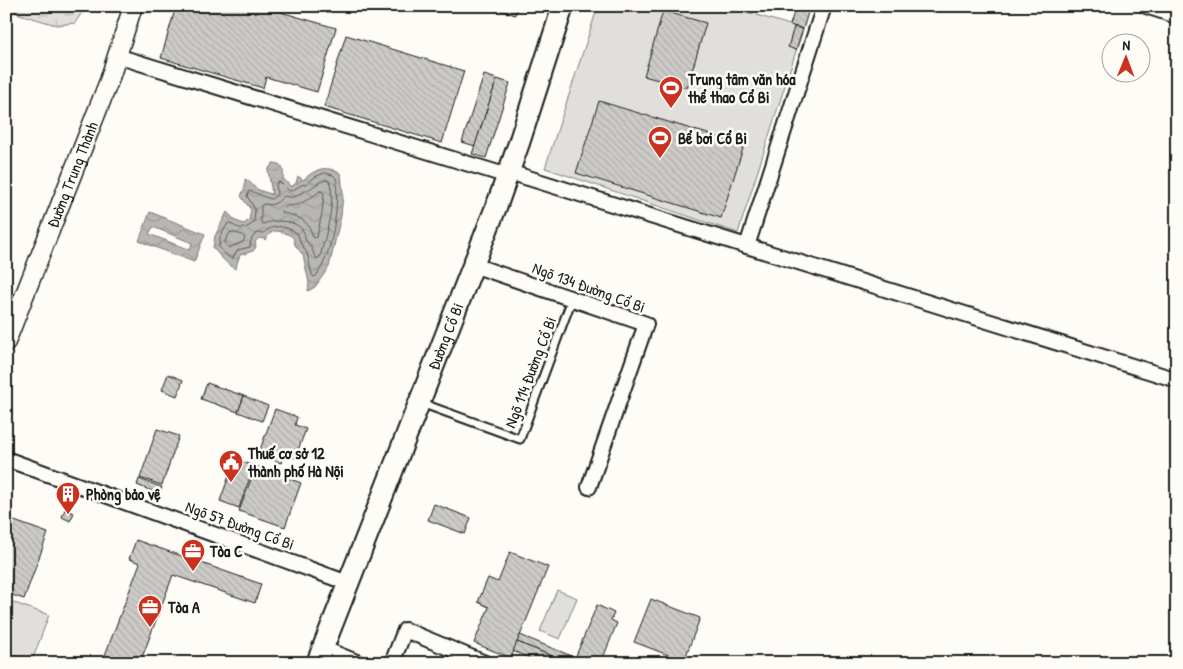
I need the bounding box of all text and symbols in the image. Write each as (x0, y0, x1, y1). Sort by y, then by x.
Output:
north arrow (1100, 32, 1150, 82)
text: N (1122, 35, 1131, 54)
place label: Trung tâm văn hóa thể thao Cổ Bi (687, 68, 796, 108)
sports icon: Trung tâm văn hóa thể thao Cổ Bi (658, 75, 684, 109)
street label: Đường Trung Thành (41, 118, 103, 231)
sports icon: Bể bơi Cổ Bi (647, 125, 673, 159)
place label: Bể bơi Cổ Bi (678, 127, 747, 149)
street label: Ngõ 134 Đường Cổ Bi (529, 256, 649, 318)
street label: Đường Cổ Bi (422, 300, 468, 373)
street label: Ngõ 114 Đường Cổ Bi (499, 313, 561, 431)
place label: Thuế cơ sở 12 thành phố Hà Nội (247, 442, 344, 483)
public building icon: Thuế cơ sở 12 thành phố Hà Nội (218, 449, 244, 483)
building icon: Phòng bảo vệ (55, 481, 81, 515)
place label: Phòng bảo vệ (86, 483, 161, 506)
street label: Ngõ 57 Đường Cổ Bi (182, 495, 298, 555)
office icon: Tòa C (180, 538, 206, 572)
place label: Tòa C (209, 540, 243, 562)
office icon: Tòa A (137, 594, 163, 628)
place label: Tòa A (167, 596, 200, 618)

